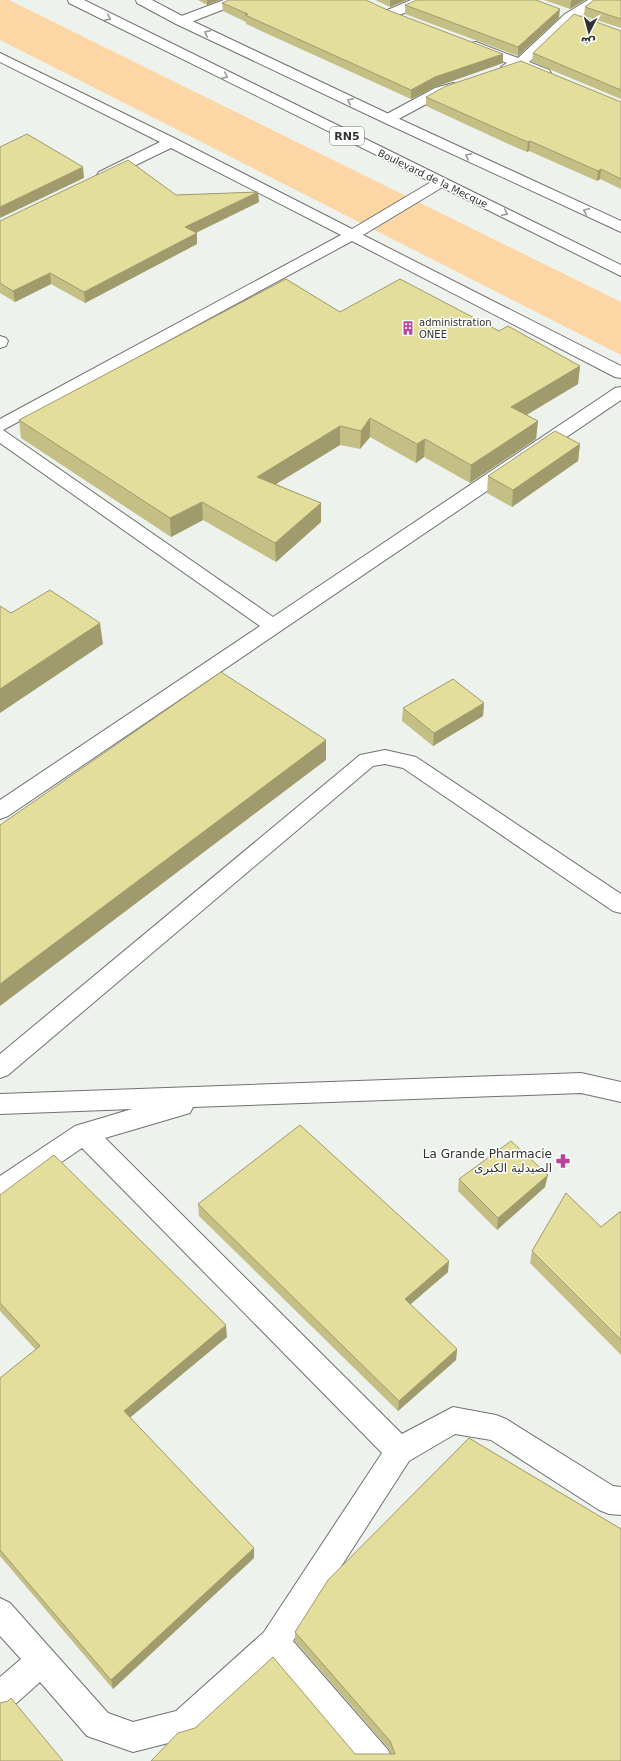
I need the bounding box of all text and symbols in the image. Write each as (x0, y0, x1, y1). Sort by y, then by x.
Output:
north arrow (569, 12, 609, 52)
one-way arrow (104, 13, 112, 20)
one-way arrow (204, 30, 211, 38)
text: ش (580, 34, 596, 49)
one-way arrow (220, 71, 228, 79)
one-way arrow (346, 98, 354, 106)
road number: RN5 (330, 127, 364, 145)
street label: Boulevard de la Mecque (376, 147, 489, 210)
one-way arrow (464, 153, 472, 161)
one-way arrow (500, 208, 508, 216)
one-way arrow (582, 208, 590, 216)
place label: administration ONEE (419, 317, 492, 340)
building icon: administration ONEE (400, 320, 416, 336)
place label: La Grande Pharmacie الصيدلية الكبرى (423, 1147, 552, 1176)
pharmacy icon: La Grande Pharmacie الصيدلية الكبرى (555, 1153, 571, 1169)

